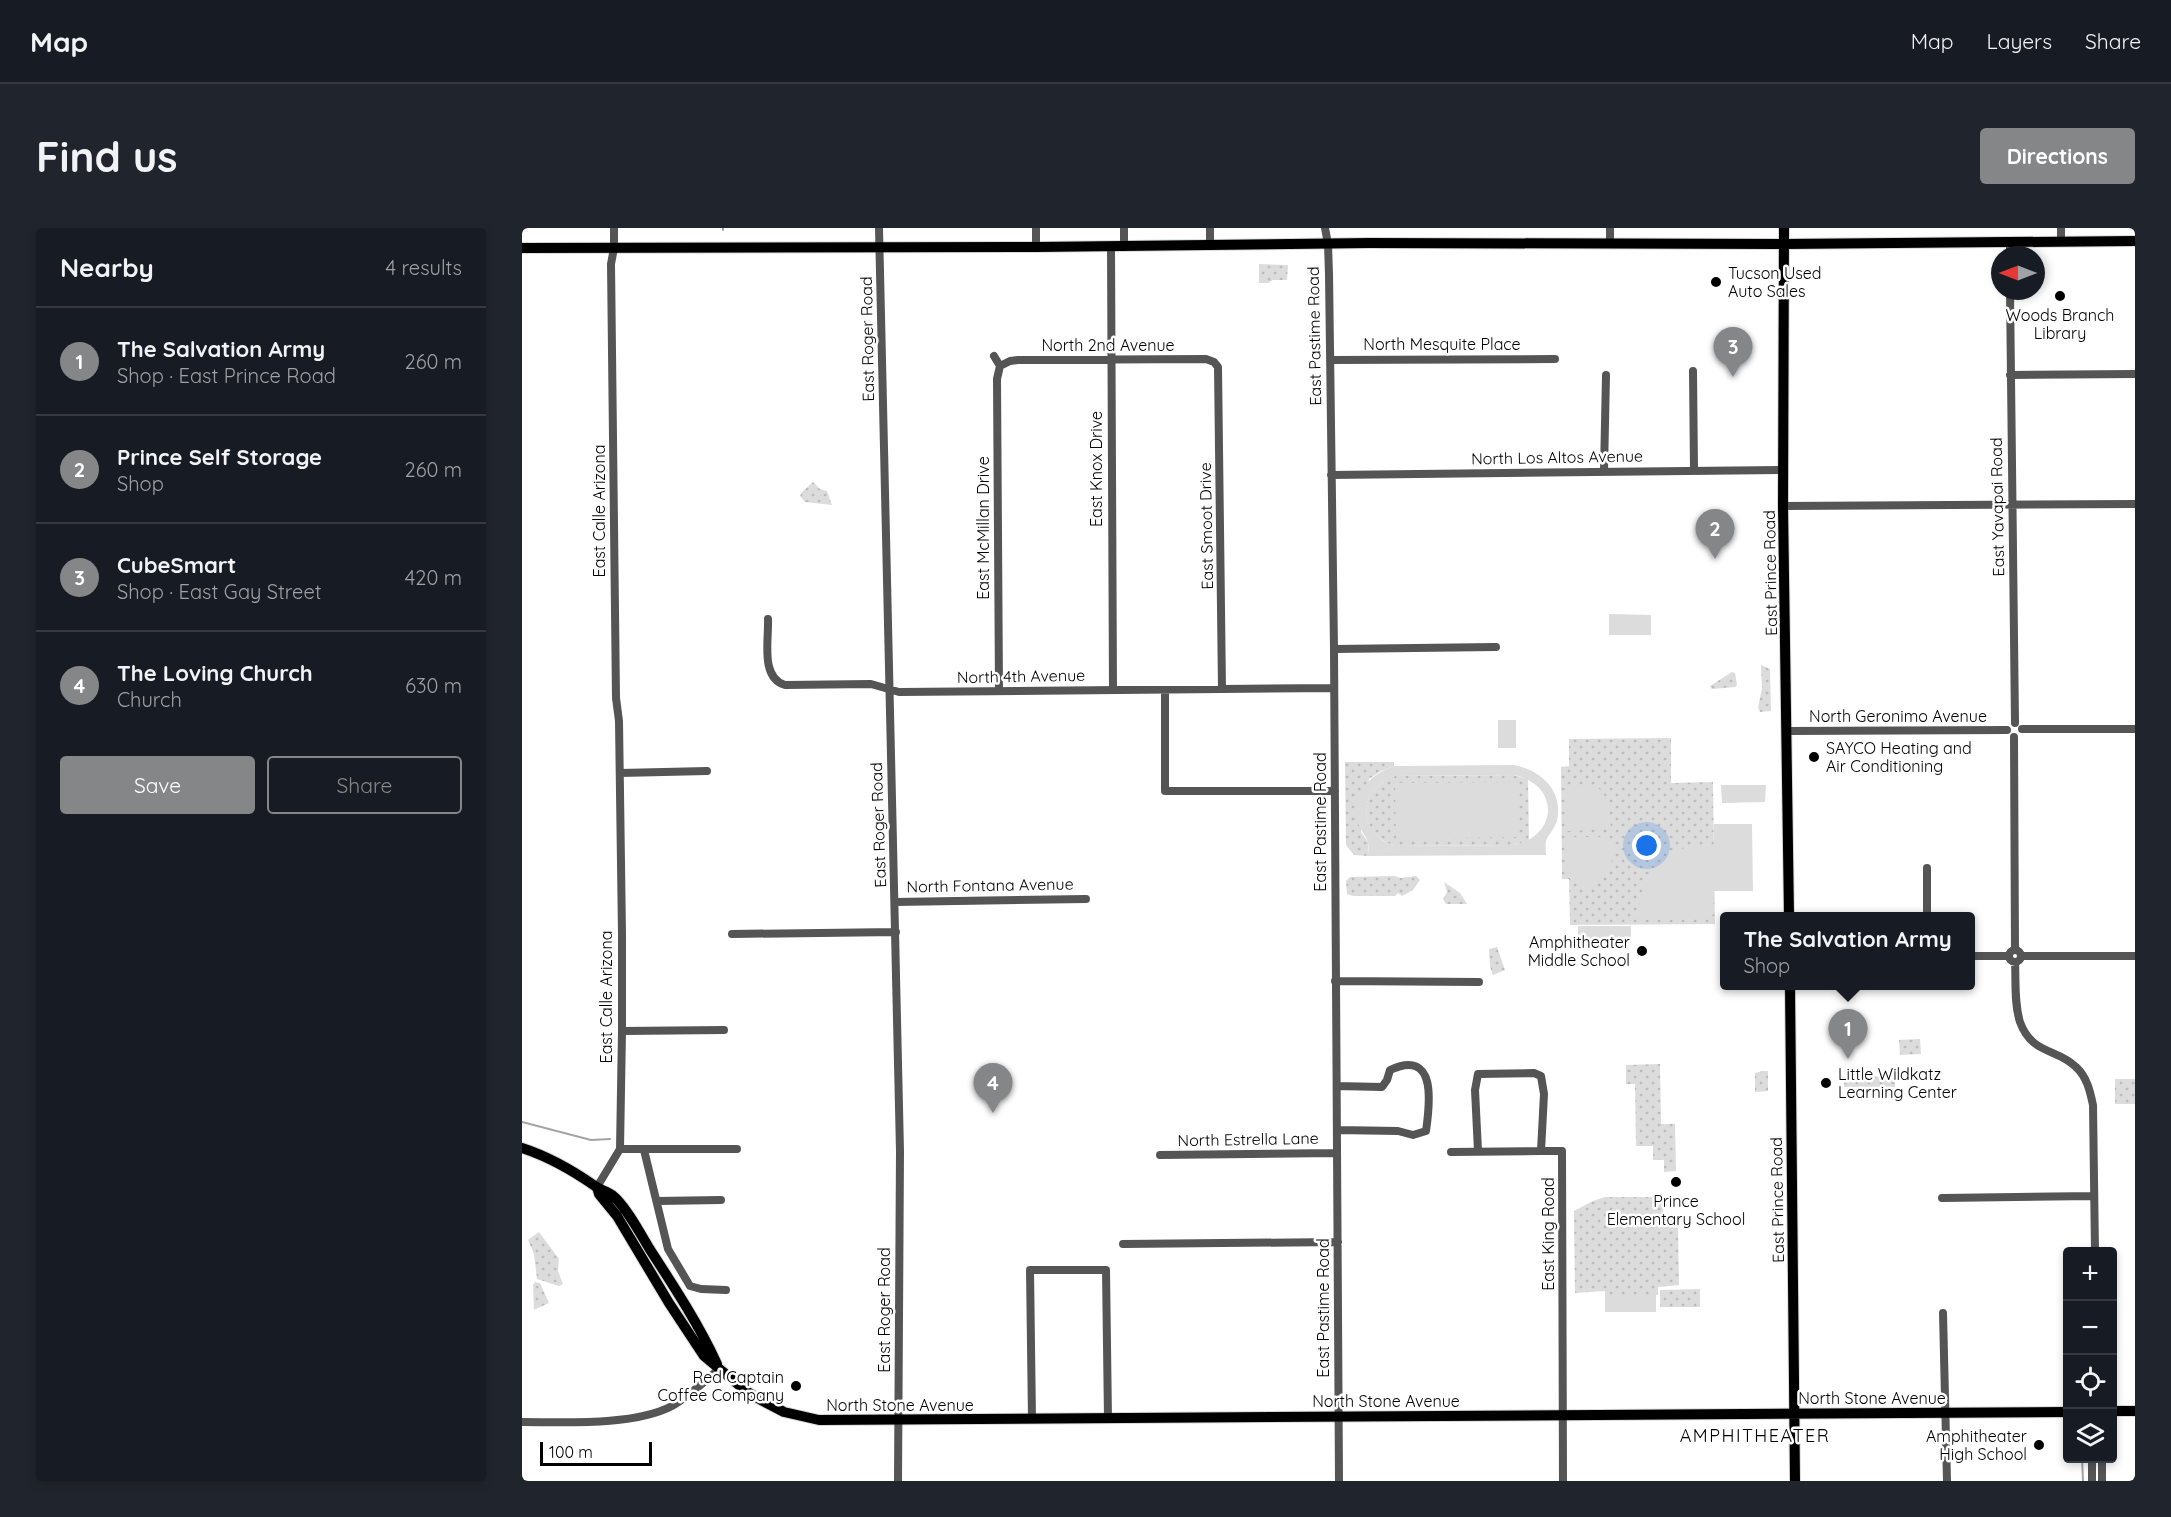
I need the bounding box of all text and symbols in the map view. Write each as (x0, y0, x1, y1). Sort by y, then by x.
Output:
text: Map (30, 24, 88, 59)
text: Map (1911, 28, 1954, 54)
text: Layers (1987, 28, 2052, 54)
text: Share (2085, 28, 2141, 54)
button: Directions (1980, 128, 2135, 184)
text: Find us (36, 130, 178, 183)
north arrow (1991, 246, 2045, 300)
text: Nearby (60, 251, 154, 284)
text: 4 results (386, 255, 462, 280)
place label: Tucson Used Auto Sales (1728, 263, 1822, 301)
street label: East Pastime Road (1303, 266, 1325, 406)
marker: Tucson Used Auto Sales (1709, 275, 1723, 289)
street label: East Roger Road (856, 276, 878, 402)
marker: Woods Branch Library (2053, 289, 2067, 303)
place label: Woods Branch Library (2006, 305, 2114, 343)
pin: 3 (1714, 328, 1752, 377)
street label: North Mesquite Place (1363, 334, 1521, 354)
text: The Salvation Army (117, 335, 325, 363)
street label: North 2nd Avenue (1041, 335, 1175, 355)
text: 1 (76, 349, 83, 374)
text: 260 m (405, 349, 462, 374)
text: Shop · East Prince Road (117, 363, 336, 388)
street label: East Knox Drive (1086, 411, 1106, 527)
street label: East Yavapai Road (1986, 437, 2008, 577)
text: Prince Self Storage (117, 443, 322, 471)
street label: East Calle Arizona (589, 445, 609, 577)
street label: North Los Altos Avenue (1471, 446, 1643, 468)
street label: East McMillan Drive (973, 456, 993, 600)
text: 2 (74, 457, 85, 482)
text: 260 m (405, 457, 462, 482)
street label: East Smoot Drive (1195, 462, 1217, 590)
text: Shop (117, 471, 164, 496)
pin: 2 (1696, 510, 1734, 559)
street label: East Prince Road (1759, 510, 1781, 636)
text: CubeSmart (117, 551, 236, 579)
text: 3 (74, 565, 85, 590)
text: 420 m (405, 565, 462, 590)
text: Shop · East Gay Street (117, 579, 322, 604)
text: The Loving Church (117, 659, 313, 687)
street label: North 4th Avenue (957, 665, 1085, 687)
text: 4 (74, 673, 85, 698)
text: 630 m (405, 673, 462, 698)
text: Church (117, 687, 182, 712)
street label: North Geronimo Avenue (1809, 706, 1987, 726)
place label: SAYCO Heating and Air Conditioning (1826, 738, 1972, 776)
marker: SAYCO Heating and Air Conditioning (1807, 750, 1821, 764)
street label: East Pastime Road (1310, 752, 1330, 892)
button: Save (60, 756, 255, 814)
button: Share (267, 756, 462, 814)
street label: East Roger Road (866, 762, 890, 888)
your location (1632, 831, 1661, 860)
street label: North Fontana Avenue (906, 874, 1074, 896)
popup (1720, 912, 1975, 990)
text: The Salvation Army (1743, 925, 1952, 953)
street label: East Calle Arizona (596, 931, 616, 1063)
place label: Amphitheater Middle School (1528, 932, 1630, 970)
marker: Amphitheater Middle School (1635, 944, 1649, 958)
text: Shop (1743, 953, 1790, 978)
pin: 1 (1828, 1010, 1868, 1059)
pin: 4 (974, 1064, 1012, 1113)
place label: Little Wildkatz Learning Center (1838, 1064, 1957, 1102)
marker: Little Wildkatz Learning Center (1819, 1076, 1833, 1090)
street label: North Estrella Lane (1177, 1128, 1319, 1150)
street label: East Prince Road (1766, 1137, 1788, 1263)
marker: Prince Elementary School (1669, 1175, 1683, 1189)
street label: East King Road (1538, 1177, 1558, 1291)
place label: Prince Elementary School (1607, 1191, 1745, 1229)
street label: East Pastime Road (1313, 1238, 1333, 1378)
street label: East Roger Road (874, 1247, 894, 1373)
map controls (2063, 1247, 2117, 1463)
button: + (2063, 1247, 2117, 1301)
button: − (2063, 1301, 2117, 1355)
button: locate (2063, 1355, 2117, 1409)
place label: Red Captain Coffee Company (658, 1367, 784, 1405)
marker: Red Captain Coffee Company (789, 1379, 803, 1393)
street label: North Stone Avenue (1798, 1388, 1946, 1408)
street label: North Stone Avenue (1312, 1391, 1460, 1411)
street label: North Stone Avenue (826, 1395, 974, 1415)
button: layers (2063, 1409, 2117, 1463)
district label: AMPHITHEATER (1680, 1424, 1830, 1447)
place label: Amphitheater High School (1926, 1426, 2027, 1464)
marker: Amphitheater High School (2032, 1438, 2046, 1452)
scale bar (540, 1439, 652, 1466)
text: 100 m (549, 1442, 593, 1462)

